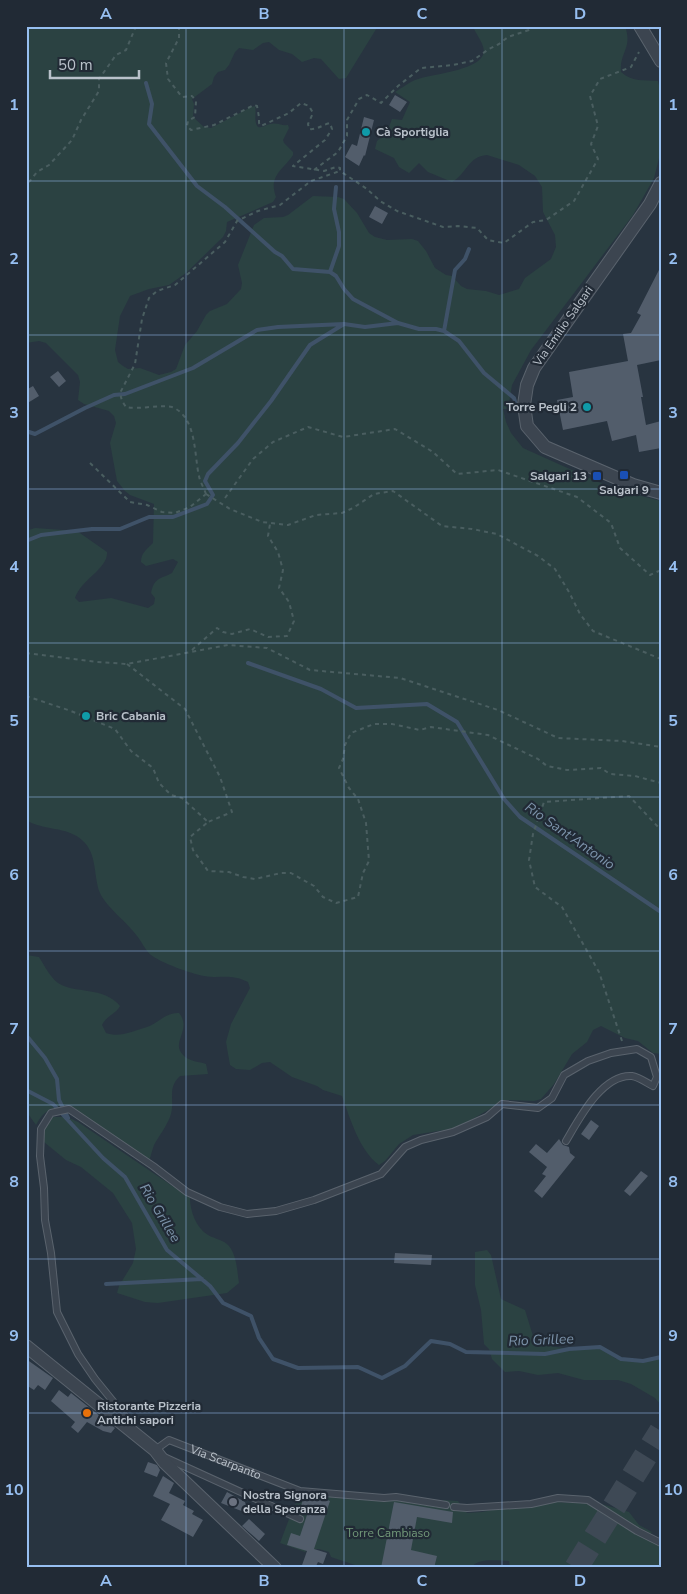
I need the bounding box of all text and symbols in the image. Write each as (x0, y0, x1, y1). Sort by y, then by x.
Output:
text: A (100, 3, 112, 25)
text: B (258, 3, 270, 25)
text: C (417, 3, 428, 25)
text: D (574, 3, 586, 25)
scale bar (50, 48, 139, 80)
text: 50 m (58, 55, 93, 75)
text: 1 (9, 94, 19, 116)
text: 1 (668, 94, 678, 116)
place label: Cà Sportiglia (376, 124, 449, 140)
marker: Cà Sportiglia (360, 126, 372, 138)
text: 2 (9, 248, 19, 270)
text: 2 (668, 248, 678, 270)
street label: Via Emilio Salgari (529, 283, 597, 370)
place label: Torre Pegli 2 (506, 399, 577, 415)
marker: Torre Pegli 2 (581, 401, 593, 413)
text: 3 (9, 402, 19, 424)
text: 3 (668, 402, 678, 424)
place label: Salgari 13 (530, 468, 587, 484)
marker: Salgari 9 (618, 469, 630, 481)
marker: Salgari 13 (591, 470, 603, 482)
place label: Salgari 9 (599, 482, 649, 498)
text: 4 (9, 556, 19, 578)
text: 4 (668, 556, 678, 578)
place label: Bric Cabania (96, 708, 166, 724)
text: 5 (9, 710, 19, 732)
marker: Bric Cabania (80, 710, 92, 722)
text: 5 (668, 710, 678, 732)
water label: Rio Sant'Antonio (521, 798, 619, 874)
text: 6 (9, 864, 19, 886)
text: 6 (668, 864, 678, 886)
text: 7 (9, 1018, 19, 1040)
text: 7 (668, 1018, 678, 1040)
text: 8 (9, 1171, 19, 1193)
text: 8 (668, 1171, 678, 1193)
water label: Rio Grillee (135, 1180, 185, 1246)
text: 9 (9, 1325, 19, 1347)
text: 9 (668, 1325, 678, 1347)
water label: Rio Grillee (508, 1329, 575, 1351)
place label: Ristorante Pizzeria Antichi sapori (97, 1398, 201, 1428)
marker: Ristorante Pizzeria Antichi sapori (81, 1407, 93, 1419)
street label: Via Scarpanto (187, 1441, 264, 1483)
text: 10 (4, 1479, 24, 1501)
text: 10 (663, 1479, 683, 1501)
place label: Nostra Signora della Speranza (243, 1487, 327, 1517)
marker: Nostra Signora della Speranza (227, 1496, 239, 1508)
park label: Torre Cambiaso (346, 1525, 430, 1541)
text: A (100, 1570, 112, 1592)
text: B (258, 1570, 270, 1592)
text: C (417, 1570, 428, 1592)
text: D (574, 1570, 586, 1592)

